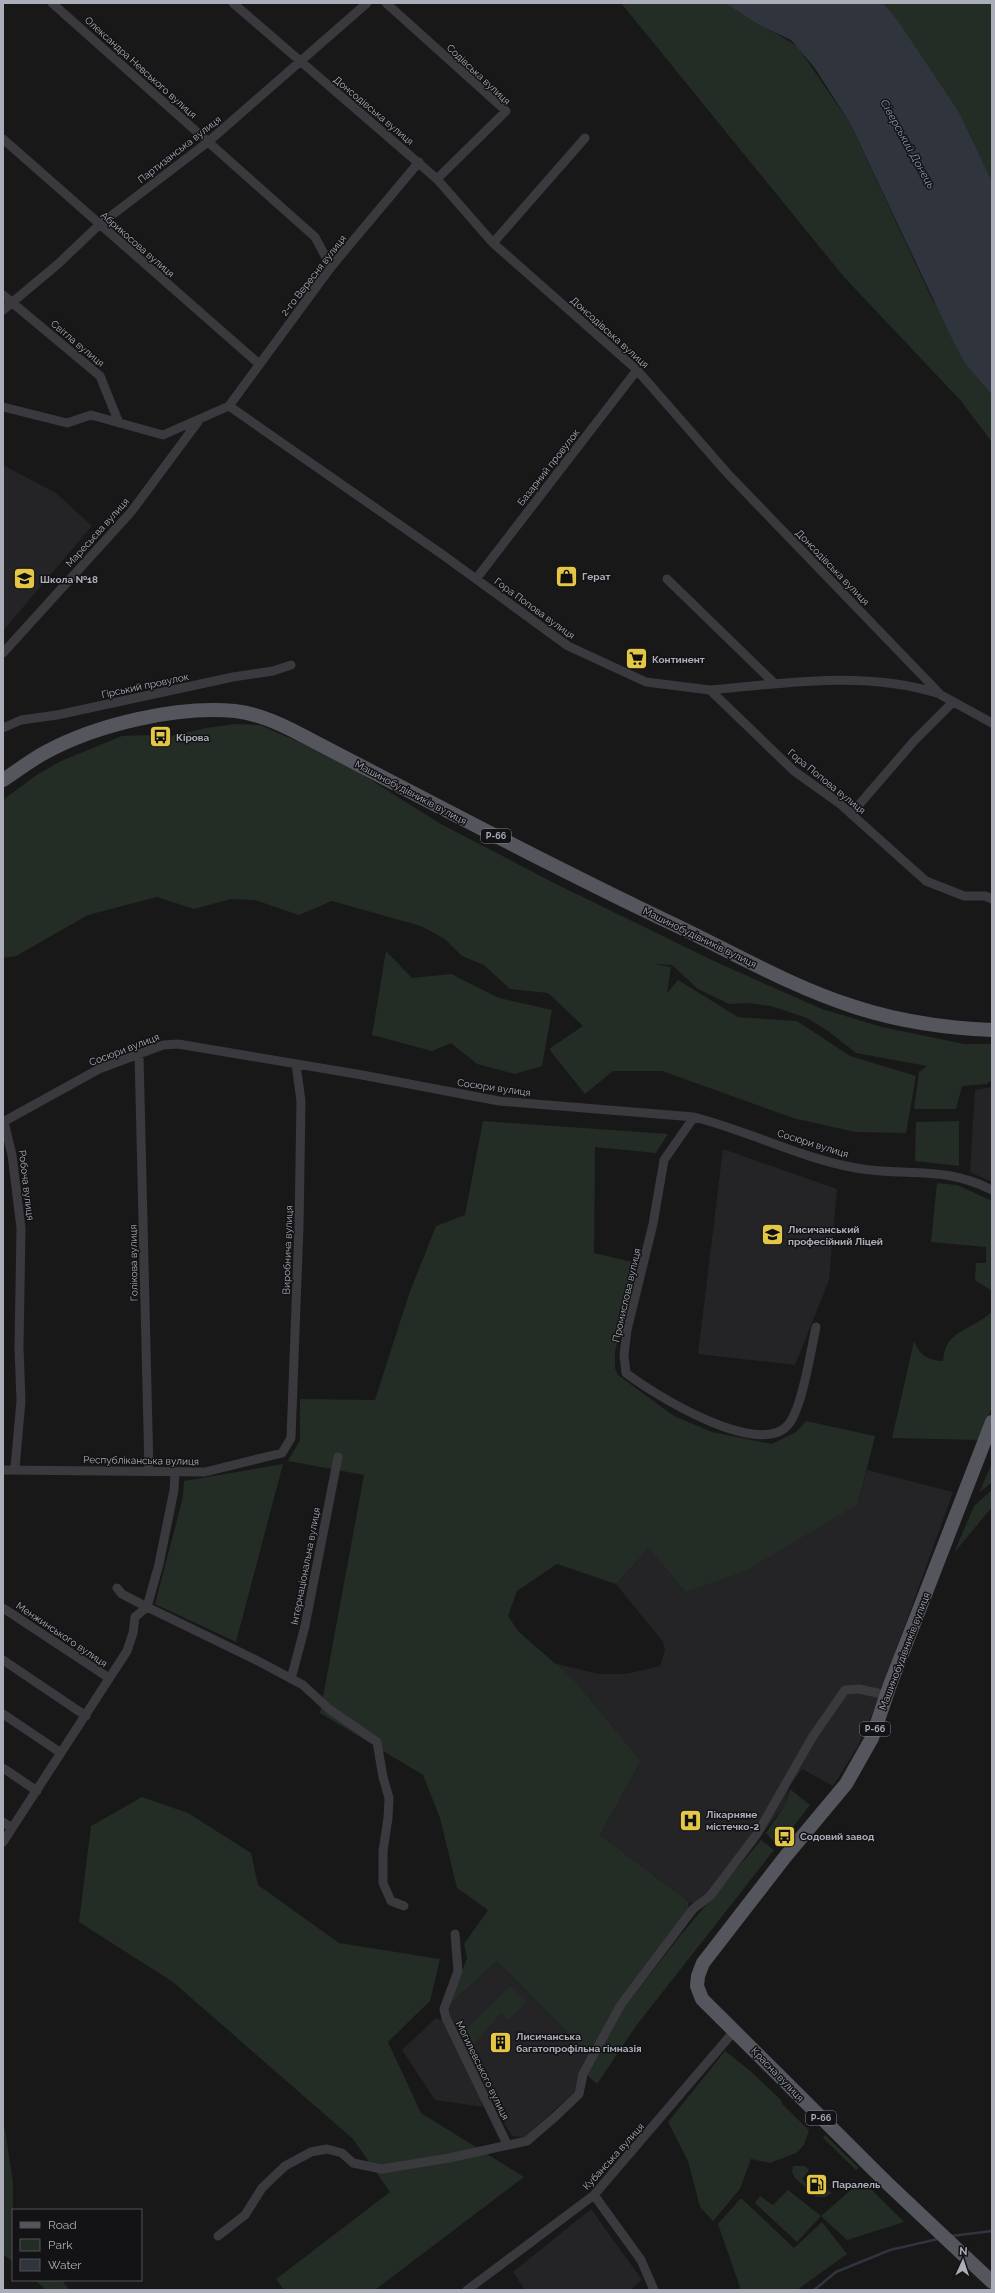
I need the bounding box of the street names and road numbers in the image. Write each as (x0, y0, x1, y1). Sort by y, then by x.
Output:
street label: Олександра Невського вулиця (83, 14, 199, 120)
street label: Содівська вулиця (445, 42, 513, 107)
street label: Донсодівська вулиця (331, 74, 416, 147)
street label: Партизанська вулиця (136, 114, 223, 185)
street label: Абрикосова вулиця (99, 209, 177, 279)
street label: 2-го Вересня вулиця (279, 233, 348, 318)
street label: Донсодівська вулиця (568, 295, 651, 370)
street label: Світла вулиця (49, 318, 107, 369)
street label: Базарний провулок (515, 427, 582, 508)
street label: Маресьєва вулиця (64, 496, 131, 569)
street label: Донсодівська вулиця (794, 527, 872, 607)
street label: Гора Попова вулиця (492, 576, 577, 641)
street label: Гірський провулок (100, 671, 190, 700)
street label: Гора Попова вулиця (786, 747, 868, 816)
street label: Машинобудівників вулиця (353, 758, 469, 827)
road number: Р-66 (481, 829, 511, 843)
street label: Машинобудівників вулиця (641, 905, 758, 970)
street label: Сосюри вулиця (88, 1031, 161, 1068)
street label: Сосюри вулиця (456, 1077, 531, 1098)
street label: Сосюри вулиця (776, 1127, 850, 1160)
street label: Робоча вулиця (17, 1149, 36, 1221)
street label: Виробнича вулиця (280, 1205, 295, 1295)
street label: Голікова вулиця (127, 1225, 140, 1301)
street label: Промислова вулиця (610, 1247, 643, 1343)
street label: Республіканська вулиця (83, 1454, 199, 1467)
street label: Інтернаціональна вулиця (289, 1506, 322, 1626)
street label: Машинобудівників вулиця (877, 1591, 932, 1711)
street label: Менжинського вулиця (14, 1600, 109, 1669)
road number: Р-66 (860, 1722, 890, 1736)
street label: Могилевського вулиця (454, 2019, 511, 2121)
street label: Красна вулиця (749, 2045, 806, 2104)
road number: Р-66 (806, 2111, 836, 2125)
street label: Кубанська вулиця (581, 2121, 646, 2192)

